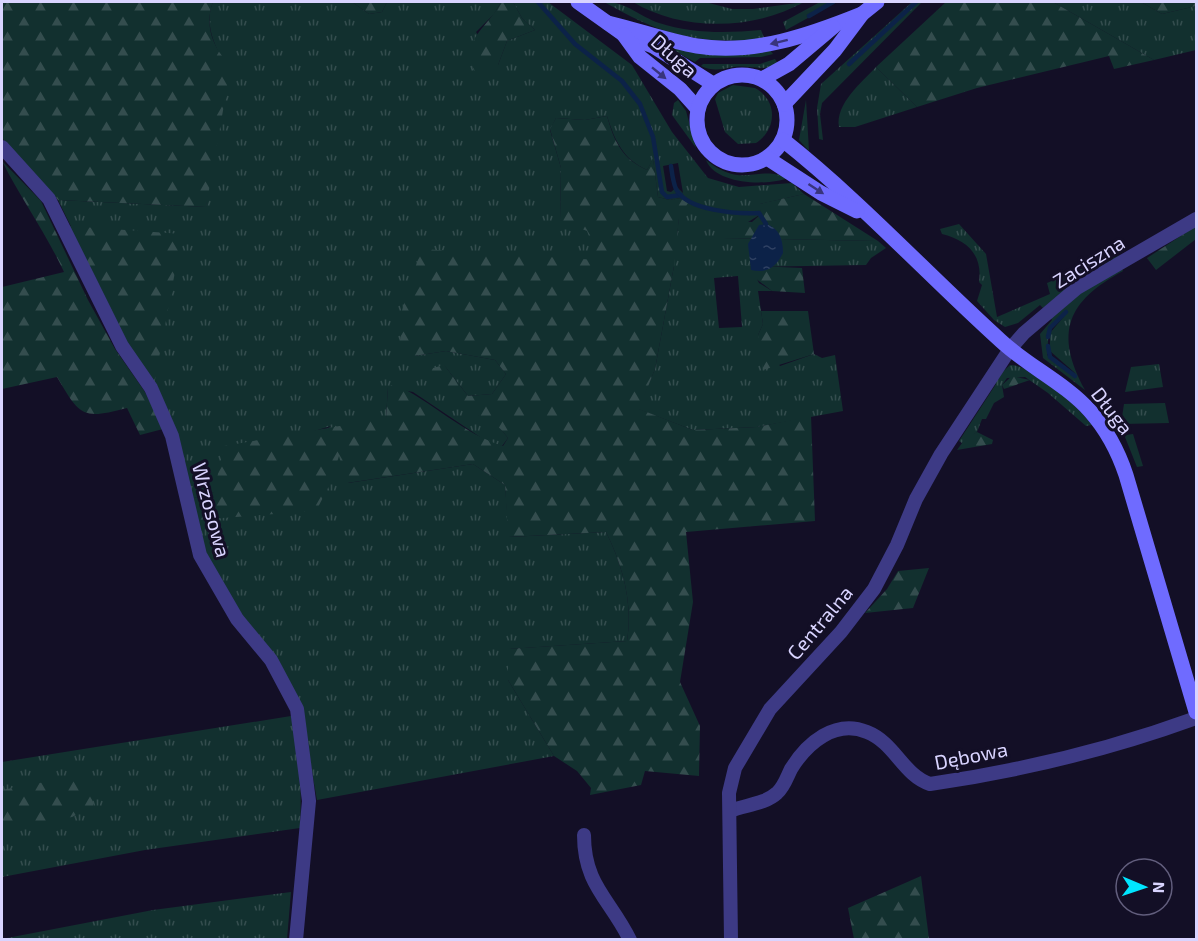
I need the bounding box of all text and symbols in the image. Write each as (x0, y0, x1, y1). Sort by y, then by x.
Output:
street label: Długa (647, 29, 702, 82)
one-way arrow (770, 37, 789, 47)
one-way arrow (651, 66, 667, 79)
one-way arrow (808, 184, 825, 195)
street label: Zaciszna (1048, 230, 1129, 293)
street label: Długa (1087, 382, 1139, 439)
street label: Wrzosowa (188, 460, 236, 560)
street label: Centralna (781, 581, 857, 664)
street label: Dębowa (932, 736, 1009, 774)
north arrow (1114, 857, 1174, 917)
text: N (1150, 881, 1169, 894)

